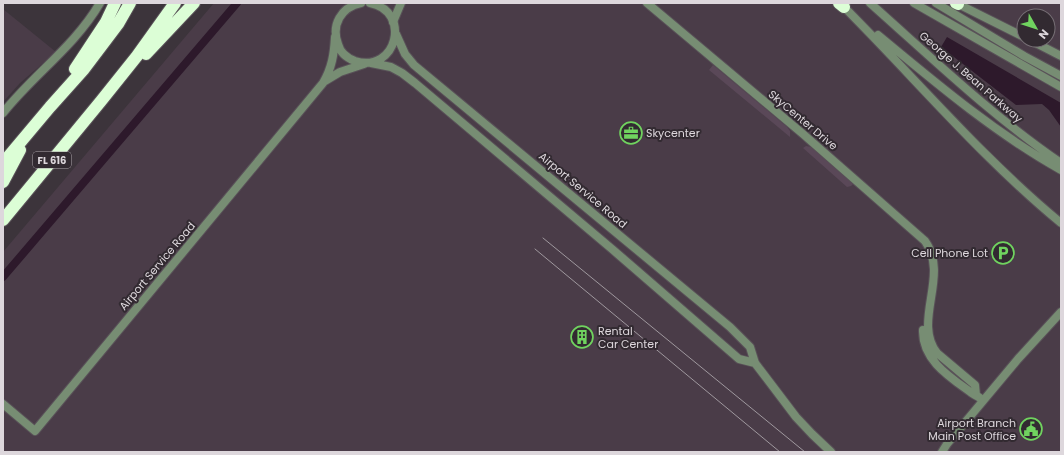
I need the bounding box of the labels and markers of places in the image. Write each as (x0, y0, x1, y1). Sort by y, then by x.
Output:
office icon: Skycenter (618, 120, 644, 146)
place label: Skycenter (646, 125, 700, 141)
parking icon: Cell Phone Lot (990, 240, 1016, 266)
place label: Cell Phone Lot (911, 245, 988, 261)
place label: Rental Car Center (598, 323, 658, 352)
building icon: Rental Car Center (569, 324, 595, 350)
place label: Airport Branch Main Post Office (928, 415, 1016, 444)
public building icon: Airport Branch Main Post Office (1018, 416, 1044, 442)

